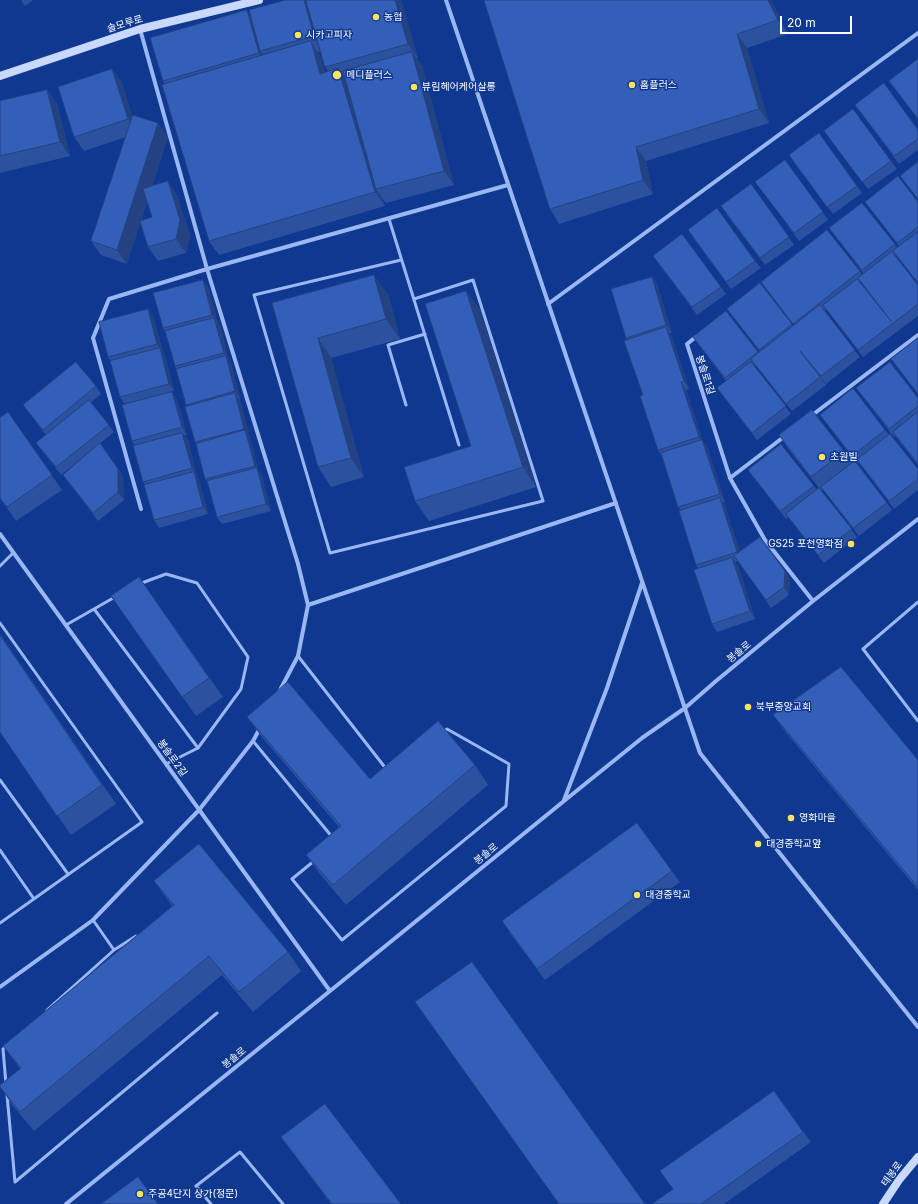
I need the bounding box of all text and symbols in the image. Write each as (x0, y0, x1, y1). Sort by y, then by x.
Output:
scale bar (782, 8, 854, 34)
place label: 농협 (384, 11, 402, 23)
marker: 농협 (371, 12, 381, 22)
street label: 솔모루로 (106, 13, 144, 35)
text: 20 m (787, 15, 816, 30)
place label: 시카고피자 (306, 29, 352, 41)
marker: 시카고피자 (293, 30, 303, 40)
marker: 메디플러스 (331, 69, 343, 81)
place label: 메디플러스 (346, 69, 392, 81)
place label: 홈플러스 (640, 79, 677, 91)
marker: 홈플러스 (627, 80, 637, 90)
place label: 뷰림헤어케어살롱 (422, 81, 496, 93)
marker: 뷰림헤어케어살롱 (409, 82, 419, 92)
street label: 봉솔로1길 (693, 354, 717, 396)
place label: 초원빌 (830, 451, 858, 463)
marker: 초원빌 (817, 452, 827, 462)
place label: GS25 포천영화점 (768, 538, 843, 550)
marker: GS25 포천영화점 (846, 539, 856, 549)
street label: 봉솔로 (724, 639, 754, 665)
place label: 북부중앙교회 (756, 701, 811, 713)
marker: 북부중앙교회 (743, 702, 753, 712)
street label: 봉솔로2길 (155, 737, 189, 779)
place label: 영화마을 (799, 812, 836, 824)
marker: 영화마을 (786, 813, 796, 823)
place label: 대경중학교앞 (766, 838, 821, 850)
marker: 대경중학교앞 (753, 839, 763, 849)
street label: 봉솔로 (471, 841, 501, 867)
place label: 대경중학교 (645, 889, 691, 901)
marker: 대경중학교 (632, 890, 642, 900)
street label: 봉솔로 (219, 1045, 249, 1071)
street label: 태봉로 (879, 1159, 905, 1189)
place label: 주공4단지 상가(정문) (148, 1188, 238, 1200)
marker: 주공4단지 상가(정문) (135, 1189, 145, 1199)

